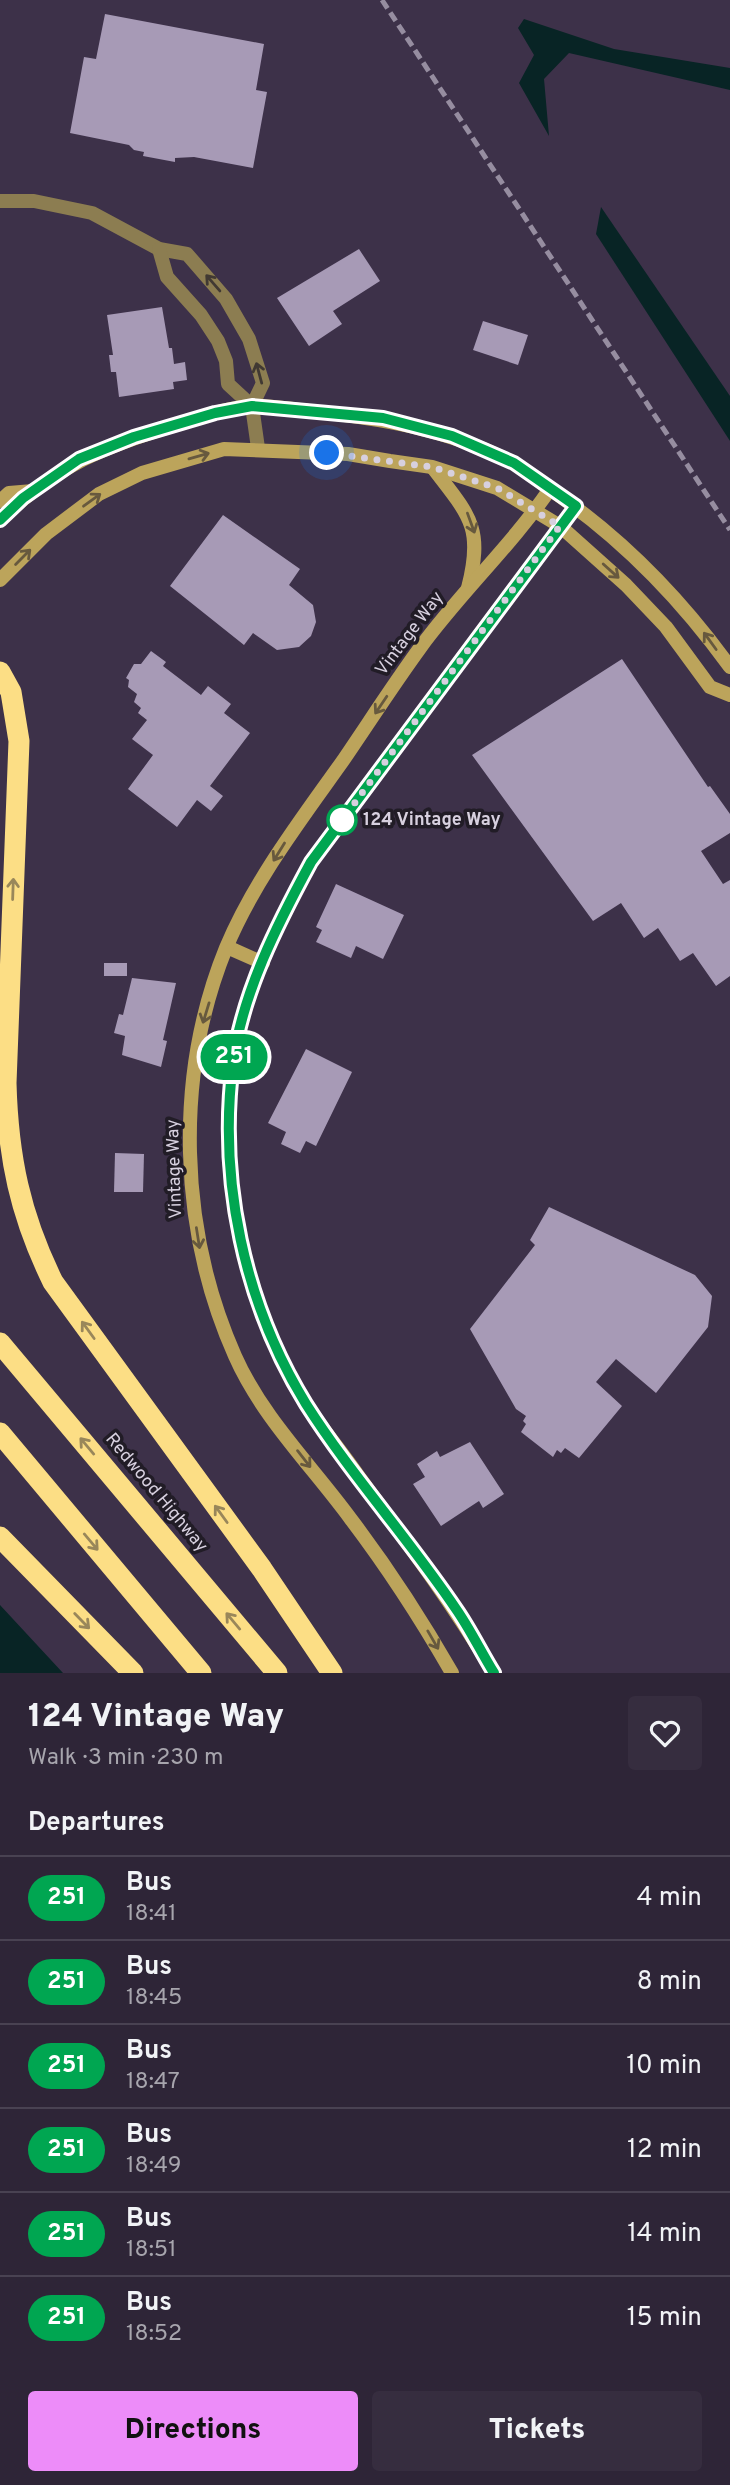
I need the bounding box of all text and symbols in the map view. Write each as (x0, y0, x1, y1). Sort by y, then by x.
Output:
one-way arrow (205, 275, 221, 293)
one-way arrow (252, 363, 265, 385)
your location (309, 435, 344, 470)
one-way arrow (188, 449, 210, 462)
one-way arrow (82, 493, 101, 507)
one-way arrow (465, 512, 478, 534)
one-way arrow (14, 549, 31, 566)
one-way arrow (602, 563, 620, 579)
street label: Vintage Way (371, 587, 449, 681)
one-way arrow (703, 632, 718, 650)
one-way arrow (374, 695, 388, 715)
marker: 124 Vintage Way (327, 805, 357, 835)
place label: 124 Vintage Way (363, 809, 501, 832)
one-way arrow (271, 842, 286, 861)
one-way arrow (7, 878, 20, 901)
one-way arrow (199, 1001, 212, 1023)
line badge: 251 (194, 1034, 274, 1080)
text: 251 (215, 1042, 253, 1072)
street label: Vintage Way (162, 1119, 188, 1219)
one-way arrow (192, 1226, 205, 1249)
one-way arrow (81, 1320, 96, 1339)
street label: Redwood Highway (100, 1429, 212, 1557)
one-way arrow (79, 1438, 95, 1456)
one-way arrow (296, 1449, 311, 1467)
one-way arrow (214, 1505, 229, 1524)
one-way arrow (83, 1533, 99, 1551)
one-way arrow (73, 1612, 90, 1629)
one-way arrow (225, 1612, 241, 1630)
one-way arrow (427, 1629, 440, 1650)
button: heart (628, 1696, 702, 1770)
text: 124 Vintage Way (28, 1697, 284, 1739)
text: Walk · 3 min · 230 m (28, 1744, 224, 1773)
text: Departures (28, 1807, 165, 1840)
text: Bus (126, 1867, 172, 1900)
text: 4 min (636, 1882, 702, 1915)
text: 251 (47, 1883, 86, 1913)
text: 18:41 (126, 1900, 177, 1929)
text: Bus (126, 1951, 172, 1984)
text: 8 min (637, 1966, 702, 1999)
text: 251 (47, 1967, 86, 1997)
text: 18:45 (126, 1984, 182, 2013)
text: Bus (126, 2035, 172, 2068)
text: 10 min (626, 2050, 702, 2083)
text: 251 (47, 2051, 86, 2081)
text: 18:47 (126, 2068, 180, 2097)
text: Bus (126, 2119, 172, 2152)
text: 12 min (627, 2134, 702, 2167)
text: 251 (47, 2135, 86, 2165)
text: 18:49 (126, 2152, 181, 2181)
text: Bus (126, 2203, 172, 2236)
text: 14 min (627, 2218, 702, 2251)
text: 251 (47, 2219, 86, 2249)
text: 18:51 (126, 2236, 177, 2265)
text: Bus (126, 2287, 172, 2320)
text: 15 min (627, 2302, 702, 2335)
text: 251 (47, 2303, 86, 2333)
text: 18:52 (126, 2320, 182, 2349)
button: Directions (28, 2391, 358, 2471)
button: Tickets (372, 2391, 702, 2471)

